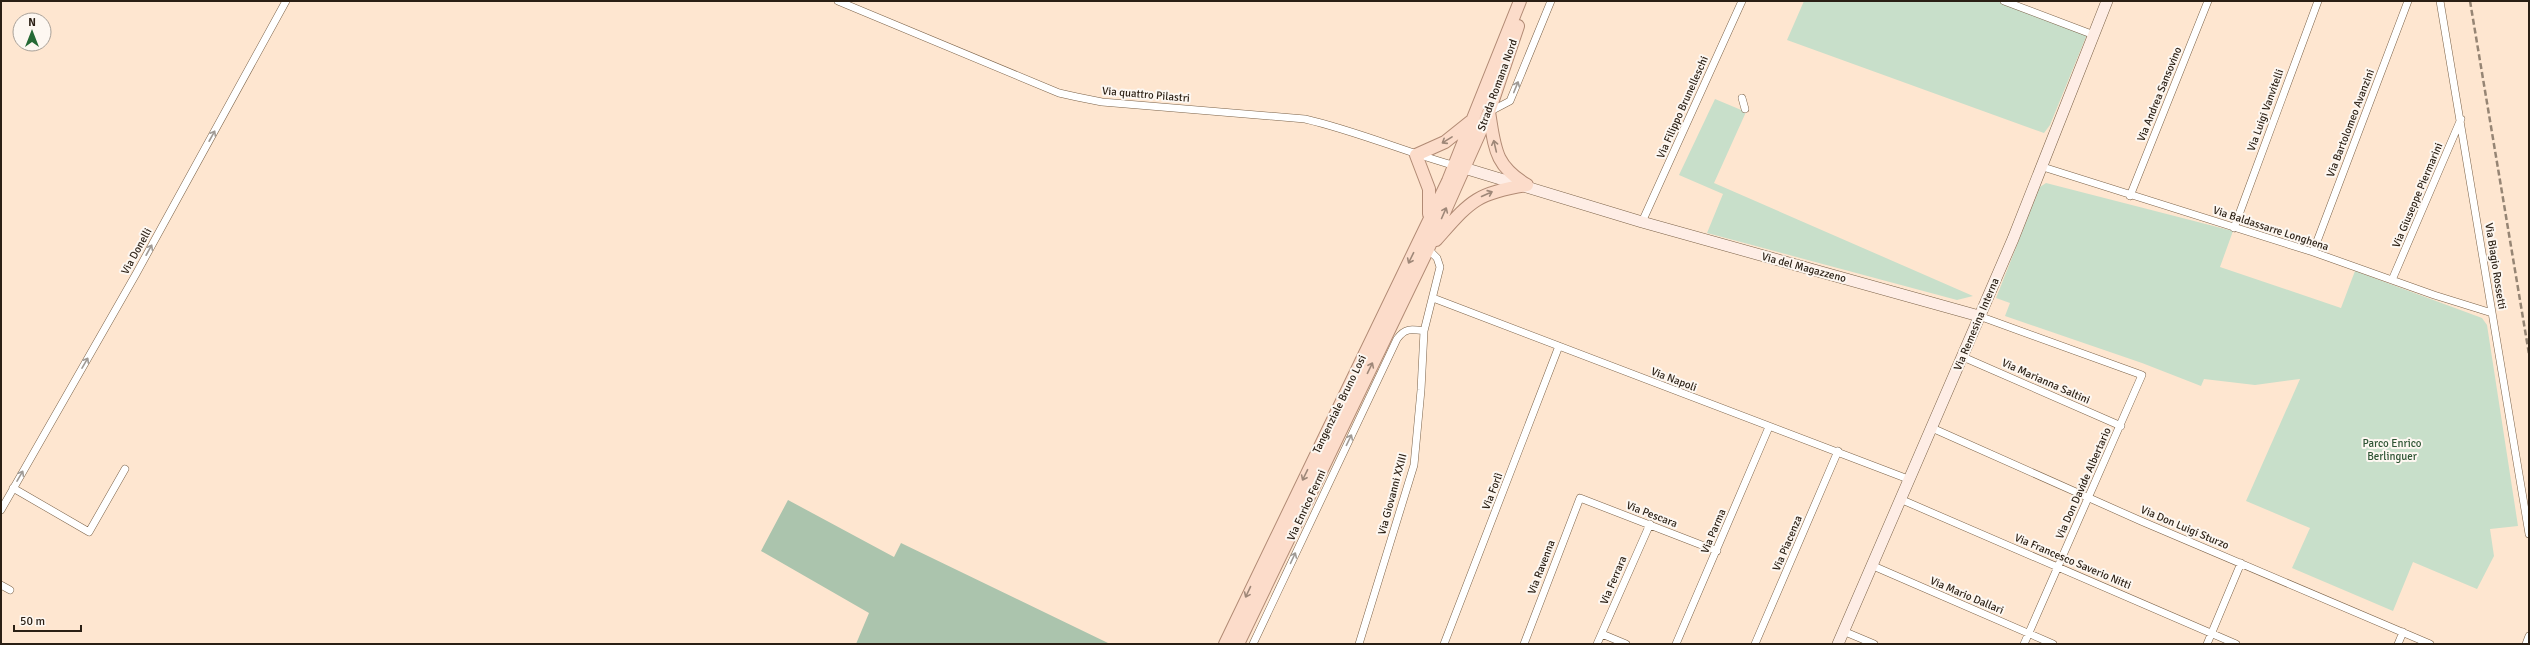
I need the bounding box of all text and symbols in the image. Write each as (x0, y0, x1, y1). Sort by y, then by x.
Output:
north arrow (12, 12, 52, 52)
text: N (28, 16, 36, 29)
street label: Strada Romana Nord (1475, 37, 1520, 133)
street label: Via Andrea Sansovino (2135, 45, 2184, 143)
street label: Via Filippo Brunelleschi (1654, 54, 1711, 160)
street label: Via Luigi Vanvitelli (2245, 67, 2286, 153)
street label: Via Bartolomeo Avanzini (2324, 67, 2377, 179)
one-way arrow (1512, 82, 1520, 94)
street label: Via quattro Pilastri (1101, 84, 1190, 105)
one-way arrow (208, 130, 216, 142)
one-way arrow (1441, 137, 1453, 145)
one-way arrow (1490, 140, 1498, 153)
street label: Via Giuseppe Piermarini (2389, 141, 2445, 250)
one-way arrow (1480, 190, 1492, 197)
street label: Via Baldassarre Longhena (2211, 204, 2331, 254)
one-way arrow (1441, 207, 1448, 219)
street label: Via Biagio Rossetti (2482, 222, 2509, 310)
street label: Via Donelli (118, 226, 154, 277)
one-way arrow (146, 244, 153, 256)
street label: Via del Magazzeno (1760, 250, 1848, 285)
one-way arrow (1406, 251, 1414, 263)
street label: Via Remesina Interna (1951, 275, 2002, 373)
street label: Tangenziale Bruno Losi (1310, 353, 1369, 455)
street label: Via Marianna Saltini (2000, 356, 2092, 407)
one-way arrow (81, 357, 89, 369)
one-way arrow (1367, 362, 1374, 374)
street label: Via Napoli (1649, 365, 1699, 394)
street label: Via Don Davide Albertario (2053, 425, 2114, 541)
one-way arrow (1346, 435, 1353, 447)
park label: Parco Enrico Berlinguer (2363, 437, 2422, 463)
street label: Via Giovanni XXIII (1375, 452, 1410, 536)
street label: Via Enrico Fermi (1284, 468, 1329, 543)
one-way arrow (1300, 469, 1308, 481)
one-way arrow (17, 470, 25, 482)
street label: Via Forlì (1479, 471, 1505, 512)
street label: Via Pescara (1624, 499, 1680, 530)
street label: Via Don Luigi Sturzo (2139, 503, 2231, 552)
street label: Via Parma (1698, 507, 1729, 555)
street label: Via Piacenza (1770, 513, 1805, 573)
street label: Via Francesco Saverio Nitti (2013, 531, 2133, 592)
street label: Via Ravenna (1525, 538, 1558, 596)
one-way arrow (1290, 552, 1297, 564)
street label: Via Ferrara (1597, 554, 1630, 606)
street label: Via Mario Dallari (1928, 574, 2006, 617)
one-way arrow (1244, 586, 1252, 598)
scale bar (14, 607, 81, 633)
text: 50 m (20, 614, 45, 629)

